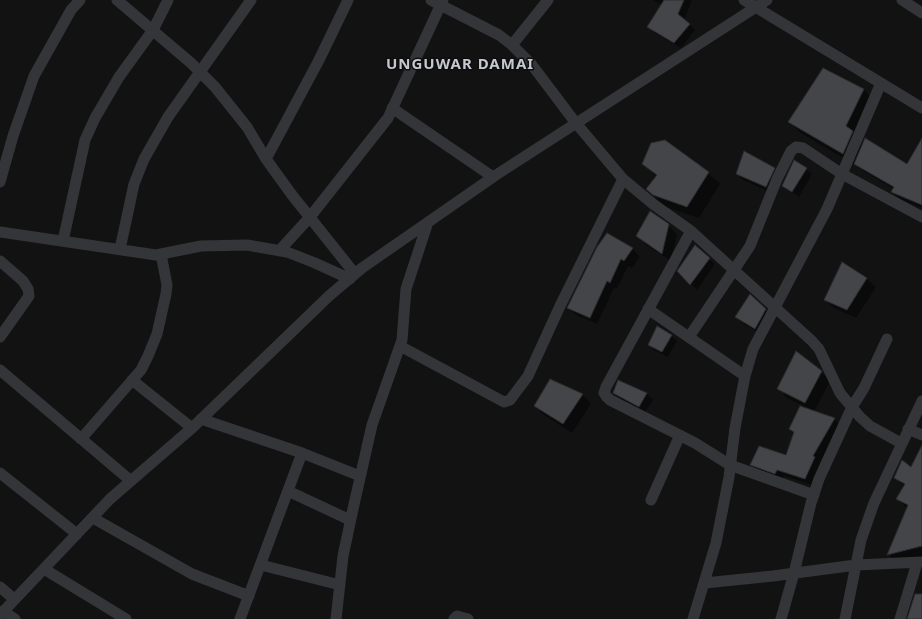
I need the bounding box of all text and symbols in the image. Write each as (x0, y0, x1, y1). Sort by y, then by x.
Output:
district label: UNGUWAR DAMAI (386, 56, 534, 74)

